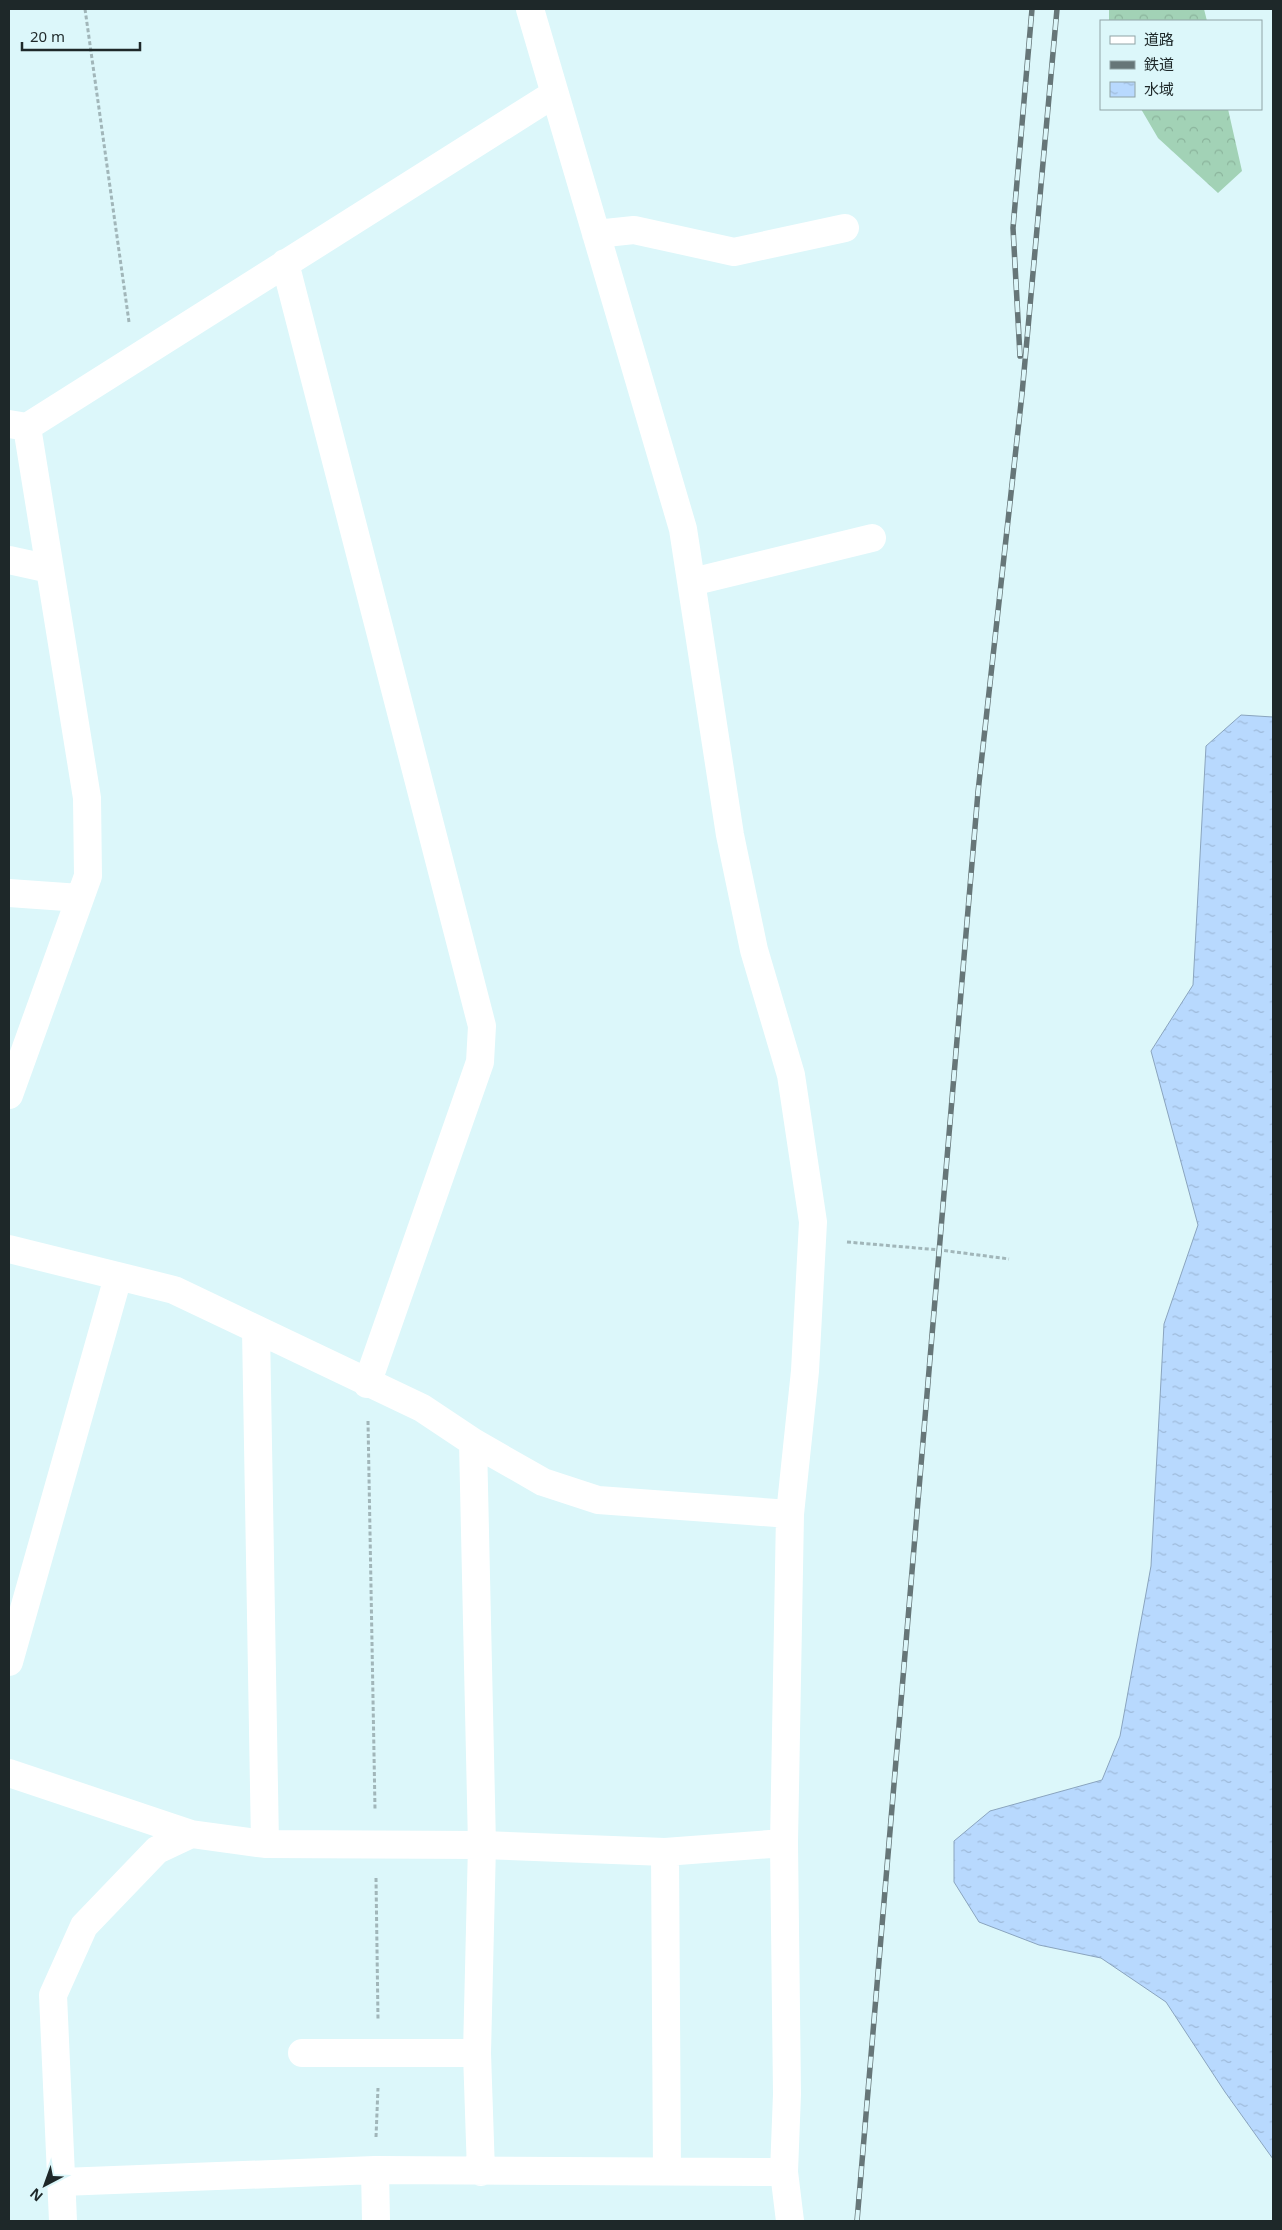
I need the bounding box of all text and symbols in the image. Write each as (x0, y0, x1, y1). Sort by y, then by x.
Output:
scale bar (22, 20, 140, 52)
legend (1100, 20, 1262, 110)
text: 20 m (30, 26, 65, 46)
text: 道路 (1144, 29, 1174, 49)
text: 鉄道 (1144, 54, 1174, 74)
text: 水域 (1144, 79, 1174, 99)
north arrow (20, 2160, 70, 2210)
text: N (26, 2184, 47, 2206)

